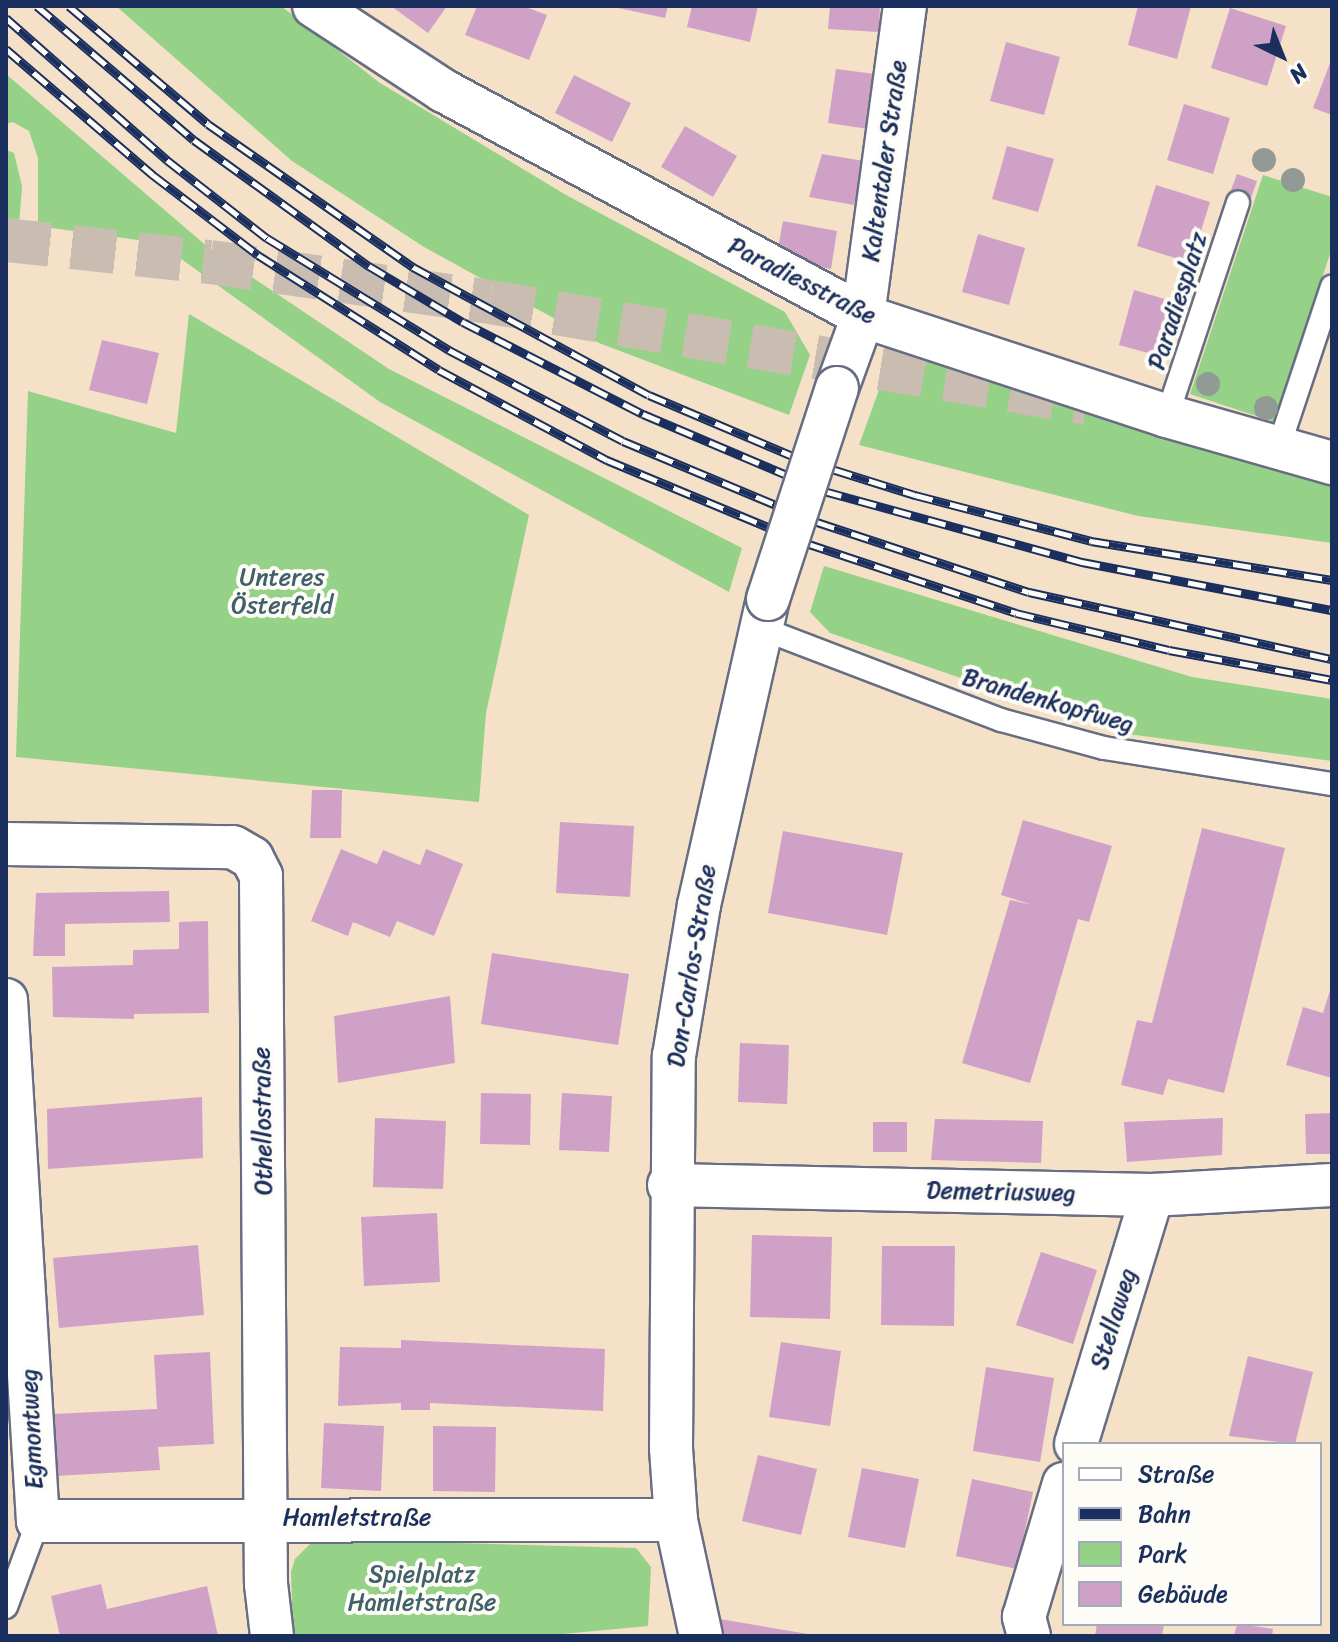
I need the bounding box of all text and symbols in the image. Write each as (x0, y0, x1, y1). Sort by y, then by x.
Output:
north arrow (1242, 16, 1322, 96)
text: N (1280, 54, 1318, 93)
street label: Kaltentaler Straße (857, 58, 913, 264)
street label: Paradiesplatz (1142, 229, 1214, 373)
street label: Paradiesstraße (724, 232, 880, 330)
park label: Unteres Österfeld (231, 564, 333, 620)
street label: Brandenkopfweg (959, 663, 1137, 739)
street label: Don-Carlos-Straße (662, 863, 722, 1069)
street label: Othellostraße (247, 1047, 279, 1195)
street label: Demetriusweg (926, 1176, 1076, 1208)
street label: Stellaweg (1085, 1265, 1143, 1373)
street label: Egmontweg (14, 1368, 50, 1490)
legend (1062, 1442, 1322, 1626)
text: Straße (1138, 1453, 1214, 1495)
text: Bahn (1138, 1493, 1191, 1535)
street label: Hamletstraße (283, 1504, 431, 1532)
text: Park (1138, 1533, 1187, 1575)
park label: Spielplatz Hamletstraße (348, 1561, 496, 1617)
text: Gebäude (1138, 1573, 1228, 1615)

